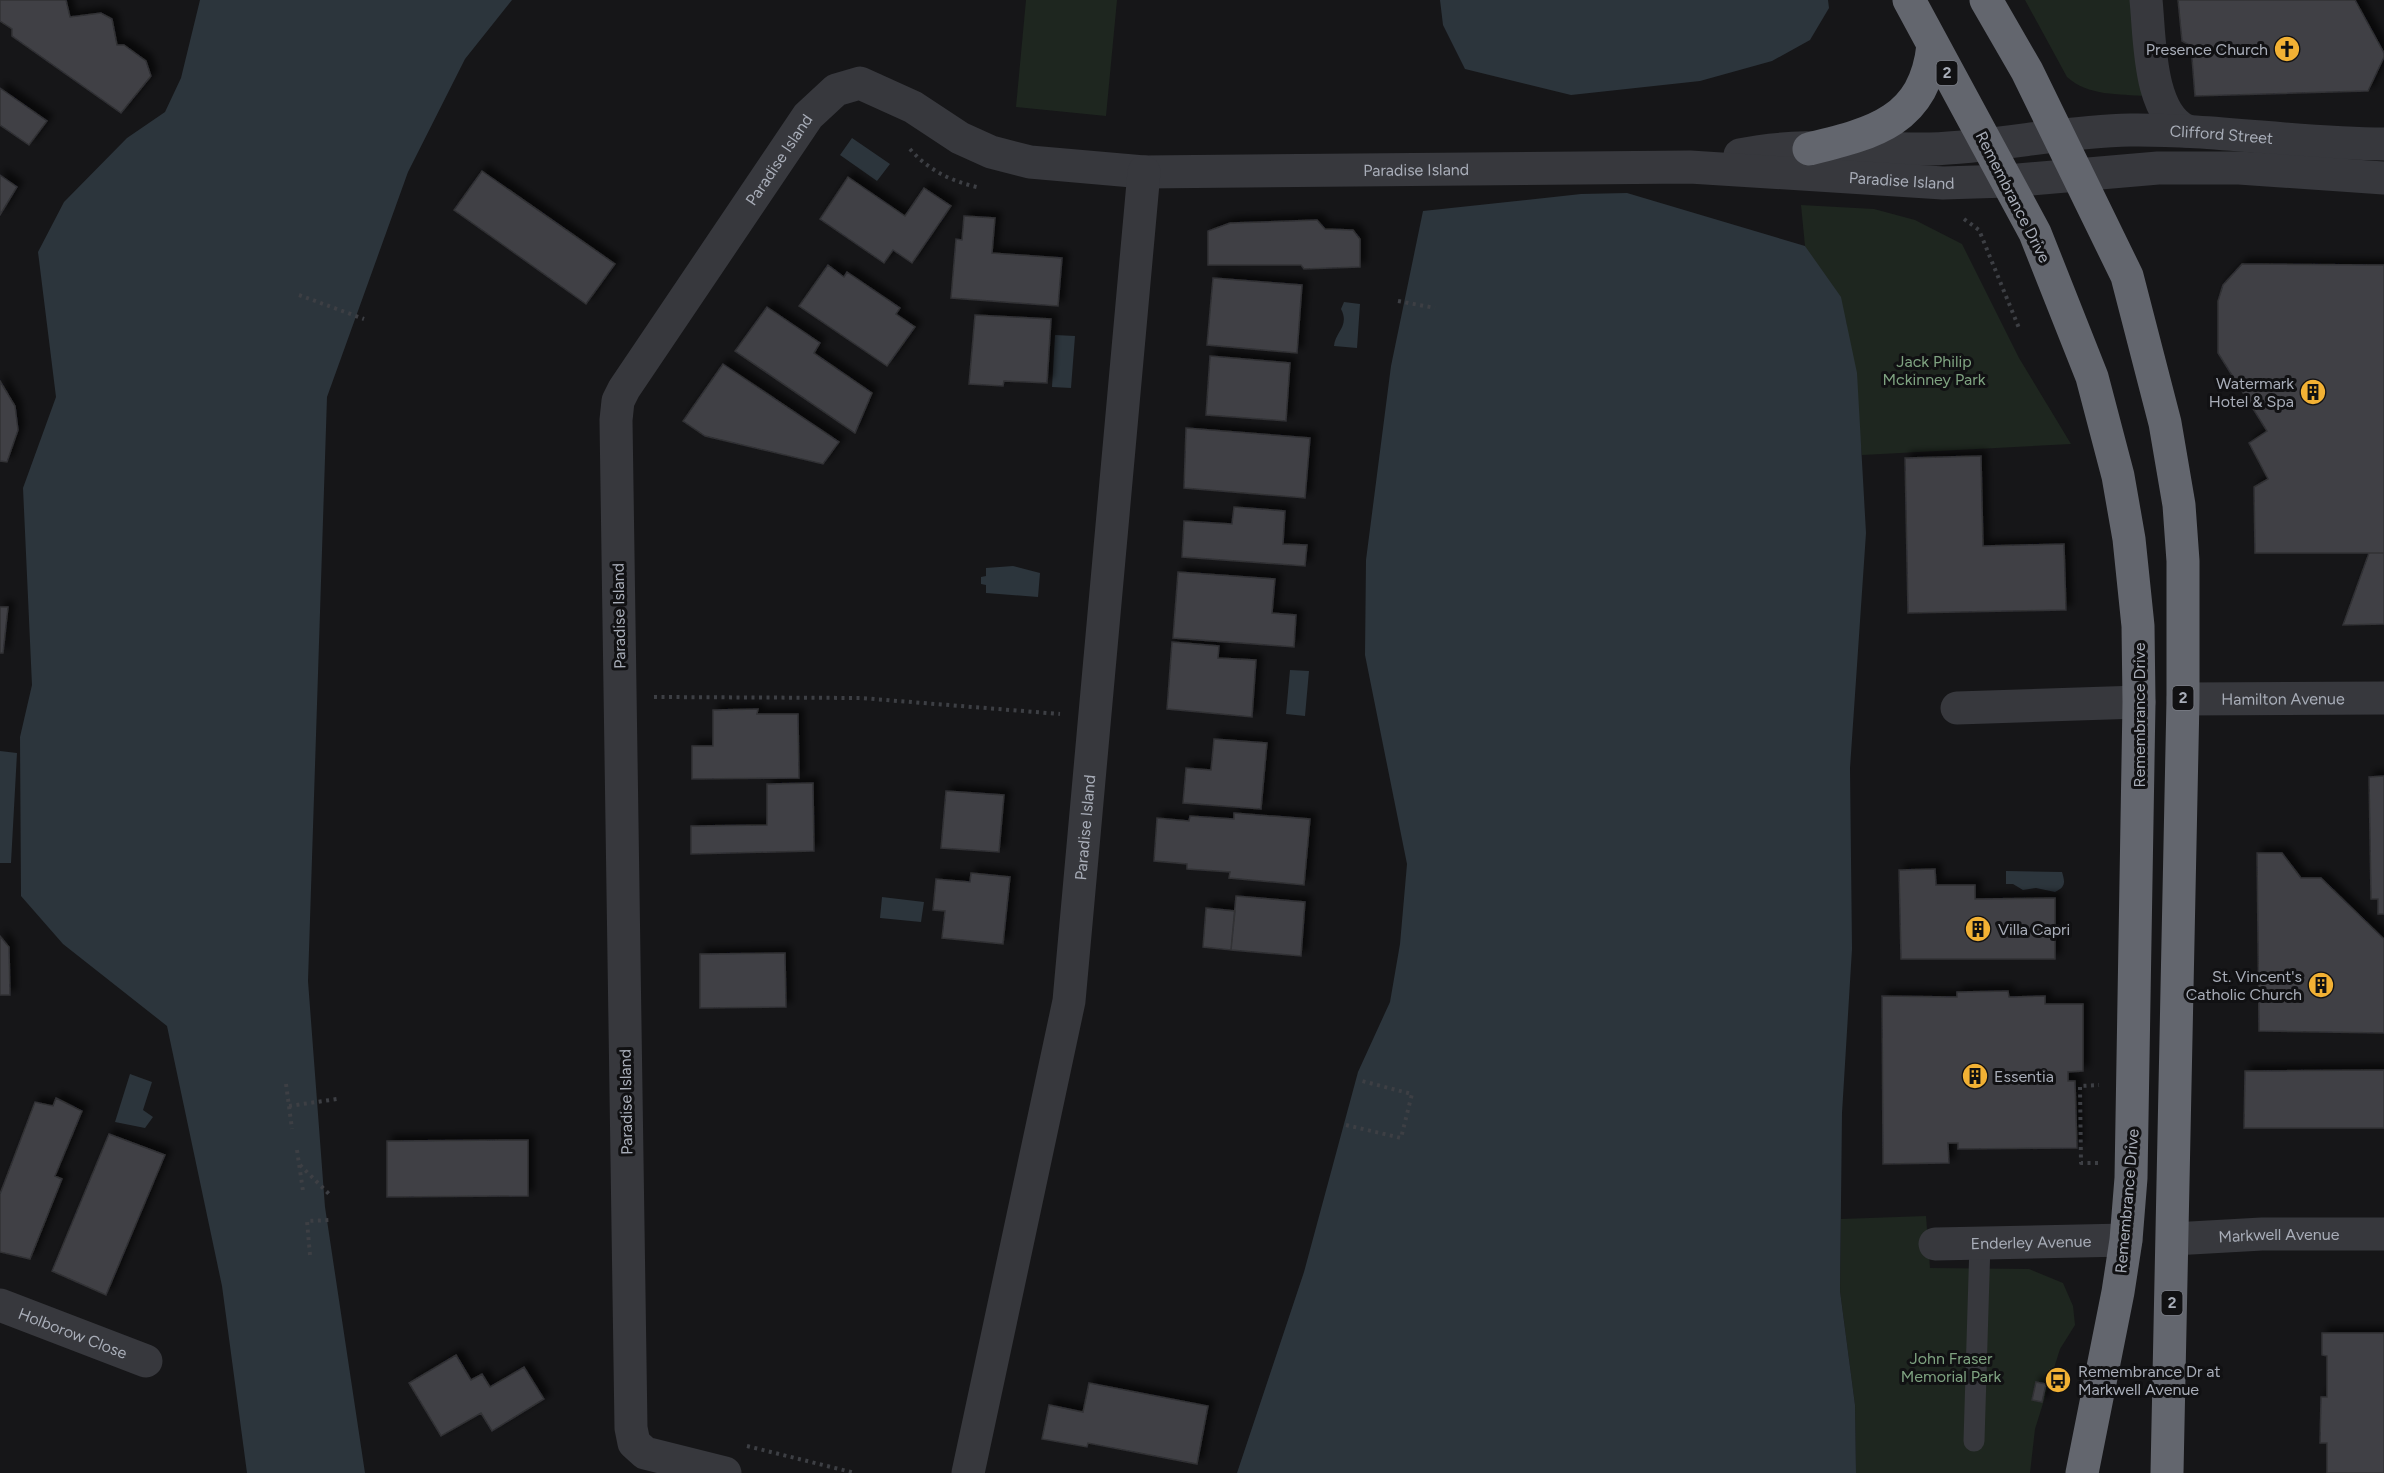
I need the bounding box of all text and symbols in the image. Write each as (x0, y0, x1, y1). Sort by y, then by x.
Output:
church icon: Presence Church (2272, 34, 2302, 64)
place label: Presence Church (2146, 40, 2268, 59)
road number: 2 (1936, 61, 1958, 85)
street label: Paradise Island (741, 110, 816, 209)
street label: Clifford Street (2169, 121, 2274, 147)
street label: Remembrance Drive (1972, 128, 2054, 266)
street label: Paradise Island (1363, 160, 1469, 179)
street label: Paradise Island (1848, 168, 1955, 193)
park label: Jack Philip Mckinney Park (1883, 352, 1986, 389)
place label: Watermark Hotel & Spa (2209, 374, 2294, 411)
building icon: Watermark Hotel & Spa (2298, 377, 2328, 407)
street label: Paradise Island (609, 563, 629, 669)
street label: Remembrance Drive (2130, 642, 2149, 787)
road number: 2 (2172, 686, 2194, 710)
street label: Hamilton Avenue (2221, 689, 2345, 708)
street label: Paradise Island (1070, 774, 1099, 881)
building icon: Villa Capri (1963, 914, 1993, 944)
place label: Villa Capri (1998, 920, 2070, 939)
place label: St. Vincent's Catholic Church (2186, 967, 2302, 1004)
building icon: St. Vincent's Catholic Church (2306, 970, 2336, 1000)
street label: Paradise Island (616, 1049, 636, 1155)
building icon: Essentia (1960, 1061, 1990, 1091)
place label: Essentia (1994, 1067, 2054, 1086)
street label: Remembrance Drive (2111, 1128, 2143, 1274)
street label: Markwell Avenue (2218, 1224, 2340, 1246)
street label: Enderley Avenue (1970, 1231, 2092, 1253)
road number: 2 (2162, 1291, 2182, 1315)
street label: Holborow Close (16, 1303, 130, 1363)
park label: John Fraser Memorial Park (1901, 1349, 2001, 1386)
place label: Remembrance Dr at Markwell Avenue (2078, 1362, 2221, 1399)
bus stop icon: Remembrance Dr at Markwell Avenue (2043, 1365, 2073, 1395)

